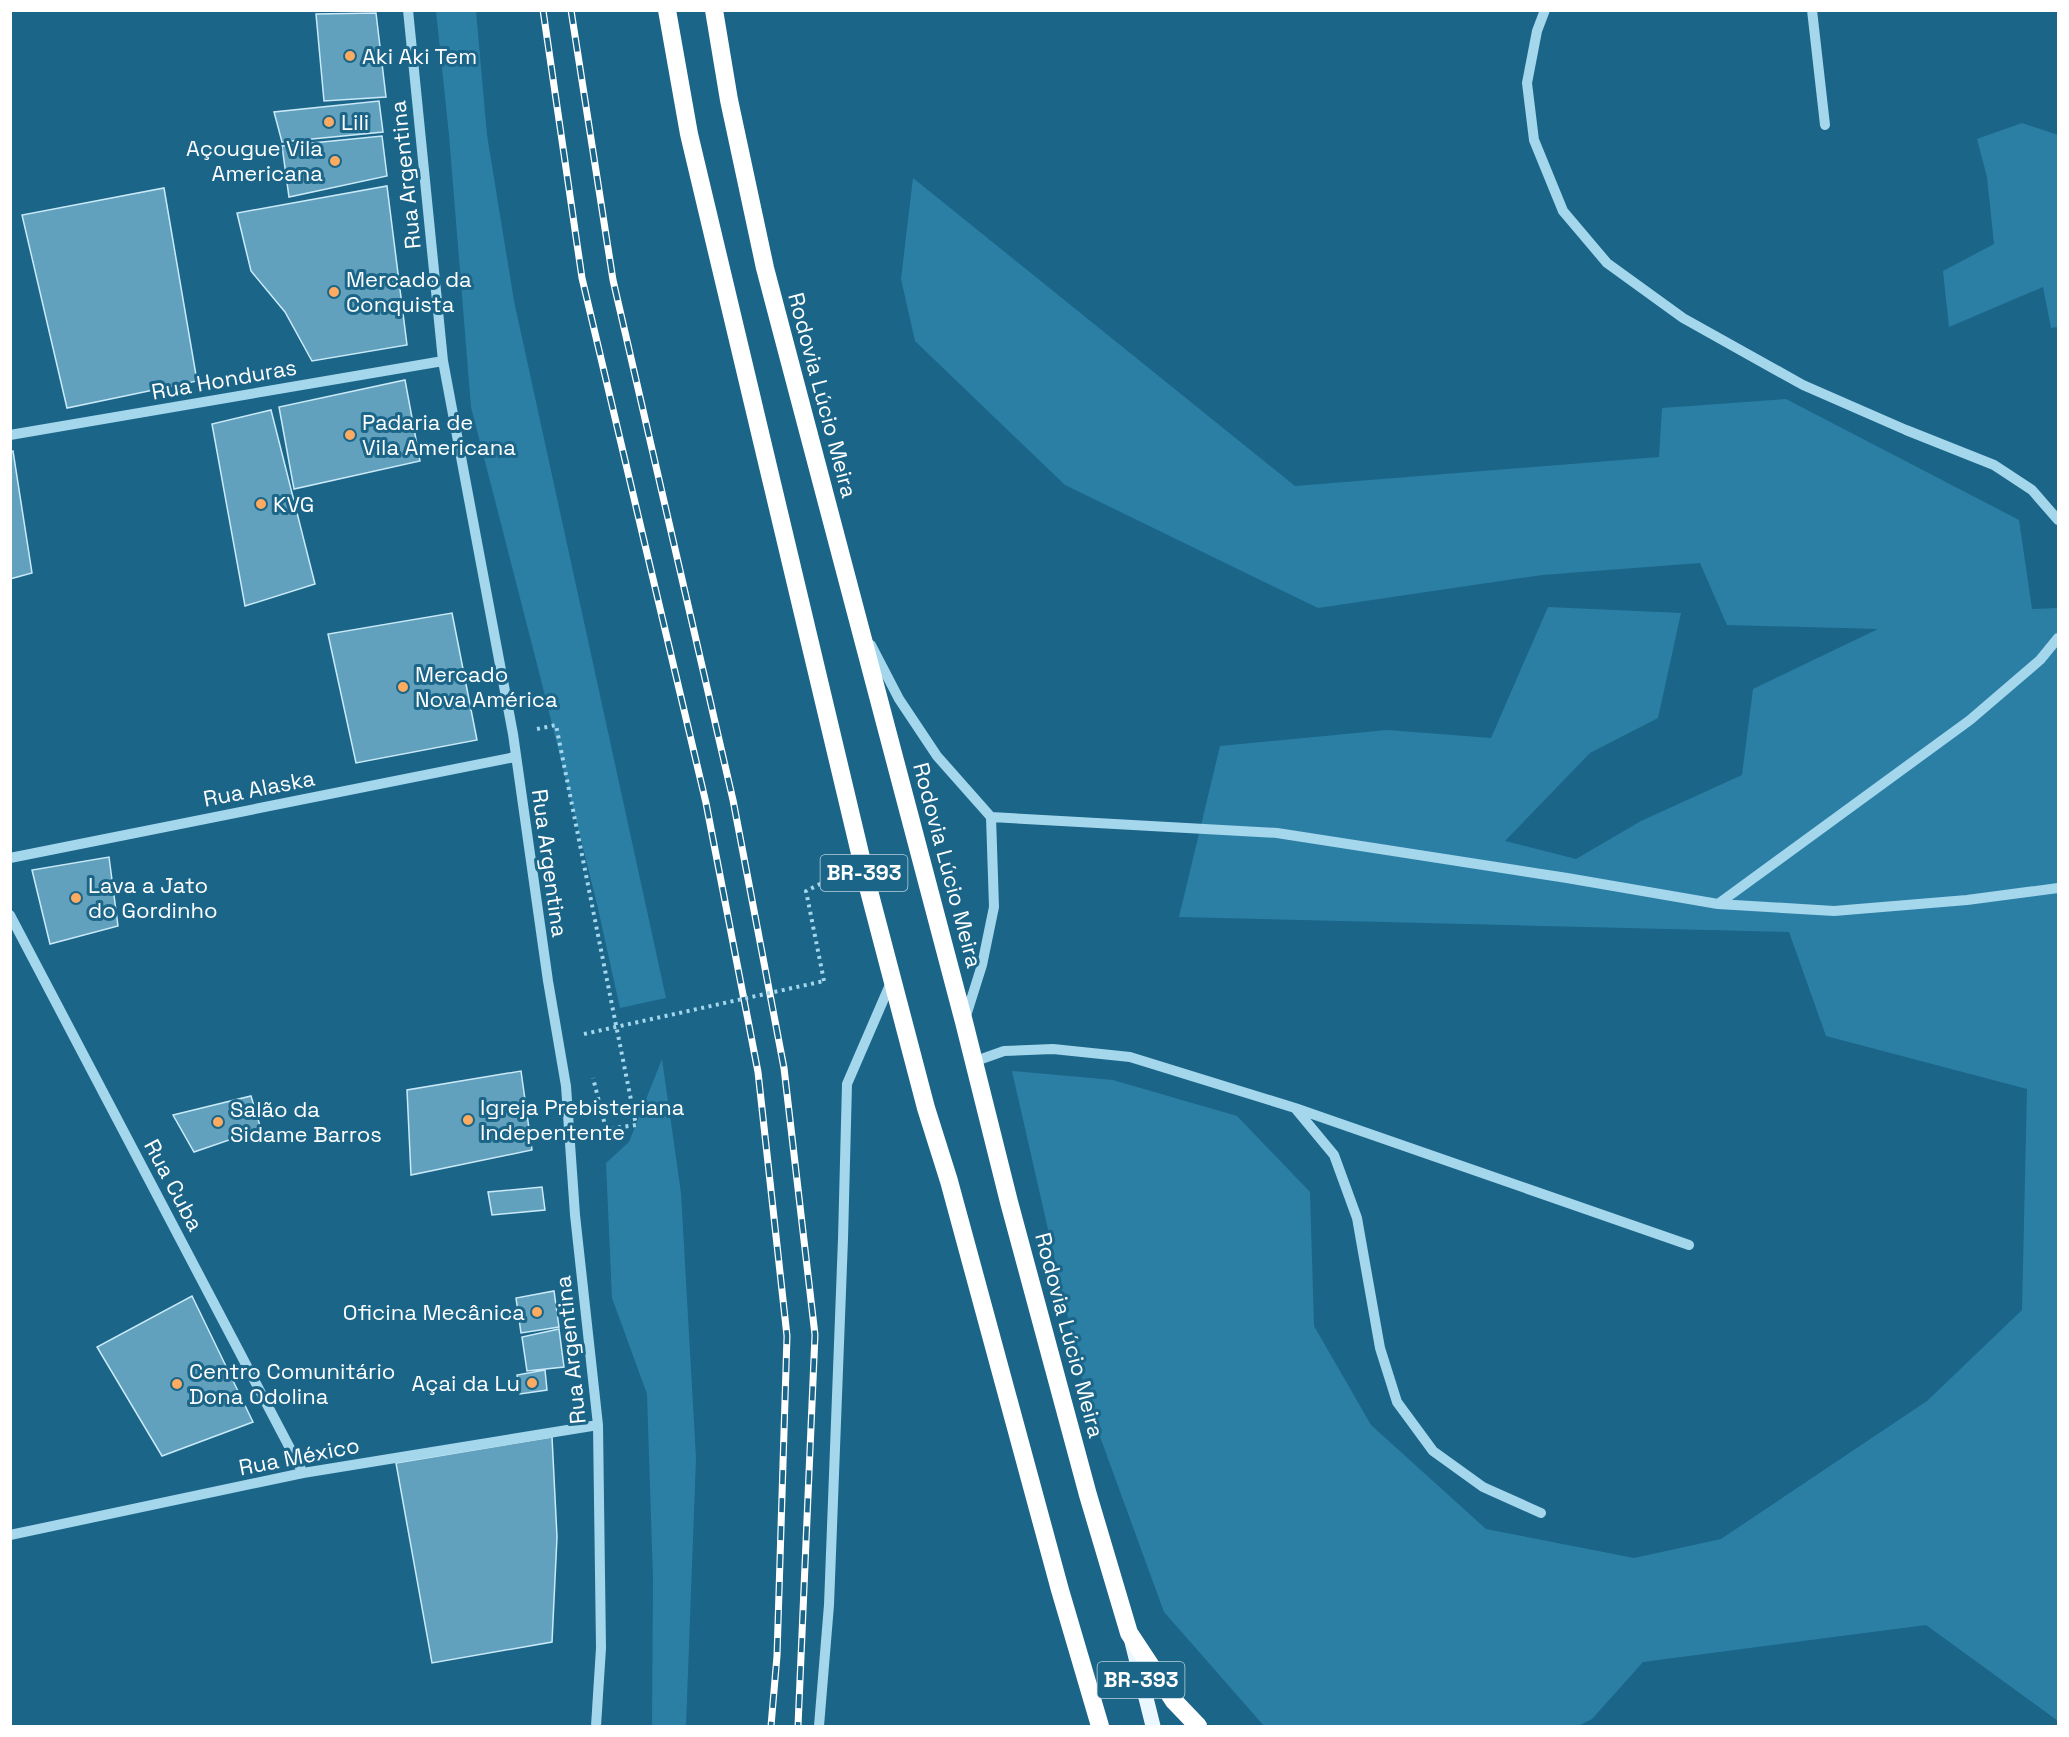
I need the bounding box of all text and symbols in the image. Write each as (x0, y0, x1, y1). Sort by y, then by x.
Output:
place label: Aki Aki Tem (362, 42, 477, 70)
marker: Aki Aki Tem (343, 49, 357, 63)
street label: Rua Argentina (383, 99, 427, 251)
place label: Lili (341, 108, 369, 136)
marker: Lili (322, 115, 336, 129)
place label: Açougue Vila Americana (186, 134, 323, 187)
marker: Açougue Vila Americana (328, 154, 342, 168)
place label: Mercado da Conquista (346, 265, 472, 318)
marker: Mercado da Conquista (327, 285, 341, 299)
street label: Rodovia Lúcio Meira (782, 289, 864, 501)
street label: Rua Honduras (149, 352, 299, 406)
place label: Padaria de Vila Americana (362, 408, 516, 461)
marker: Padaria de Vila Americana (343, 428, 357, 442)
place label: KVG (273, 490, 314, 518)
marker: KVG (254, 497, 268, 511)
place label: Mercado Nova América (415, 660, 558, 713)
marker: Mercado Nova América (396, 680, 410, 694)
street label: Rodovia Lúcio Meira (907, 759, 989, 971)
street label: Rua Alaska (201, 763, 317, 813)
street label: Rua Argentina (526, 787, 574, 939)
road number: BR-393 (820, 855, 908, 891)
place label: Lava a Jato do Gordinho (88, 871, 218, 924)
marker: Lava a Jato do Gordinho (69, 891, 83, 905)
place label: Igreja Prebisteriana Indepentente (480, 1093, 685, 1146)
place label: Salão da Sidame Barros (230, 1095, 382, 1148)
marker: Igreja Prebisteriana Indepentente (461, 1113, 475, 1127)
marker: Salão da Sidame Barros (211, 1115, 225, 1129)
street label: Rua Cuba (138, 1134, 210, 1236)
street label: Rodovia Lúcio Meira (1029, 1229, 1111, 1441)
street label: Rua Argentina (548, 1274, 592, 1426)
place label: Oficina Mecânica (343, 1298, 525, 1326)
marker: Oficina Mecânica (530, 1305, 544, 1319)
place label: Centro Comunitário Dona Odolina (189, 1357, 395, 1410)
place label: Açai da Lu (411, 1369, 520, 1397)
marker: Açai da Lu (525, 1376, 539, 1390)
marker: Centro Comunitário Dona Odolina (170, 1377, 184, 1391)
street label: Rua México (236, 1431, 362, 1481)
road number: BR-393 (1098, 1662, 1184, 1698)

